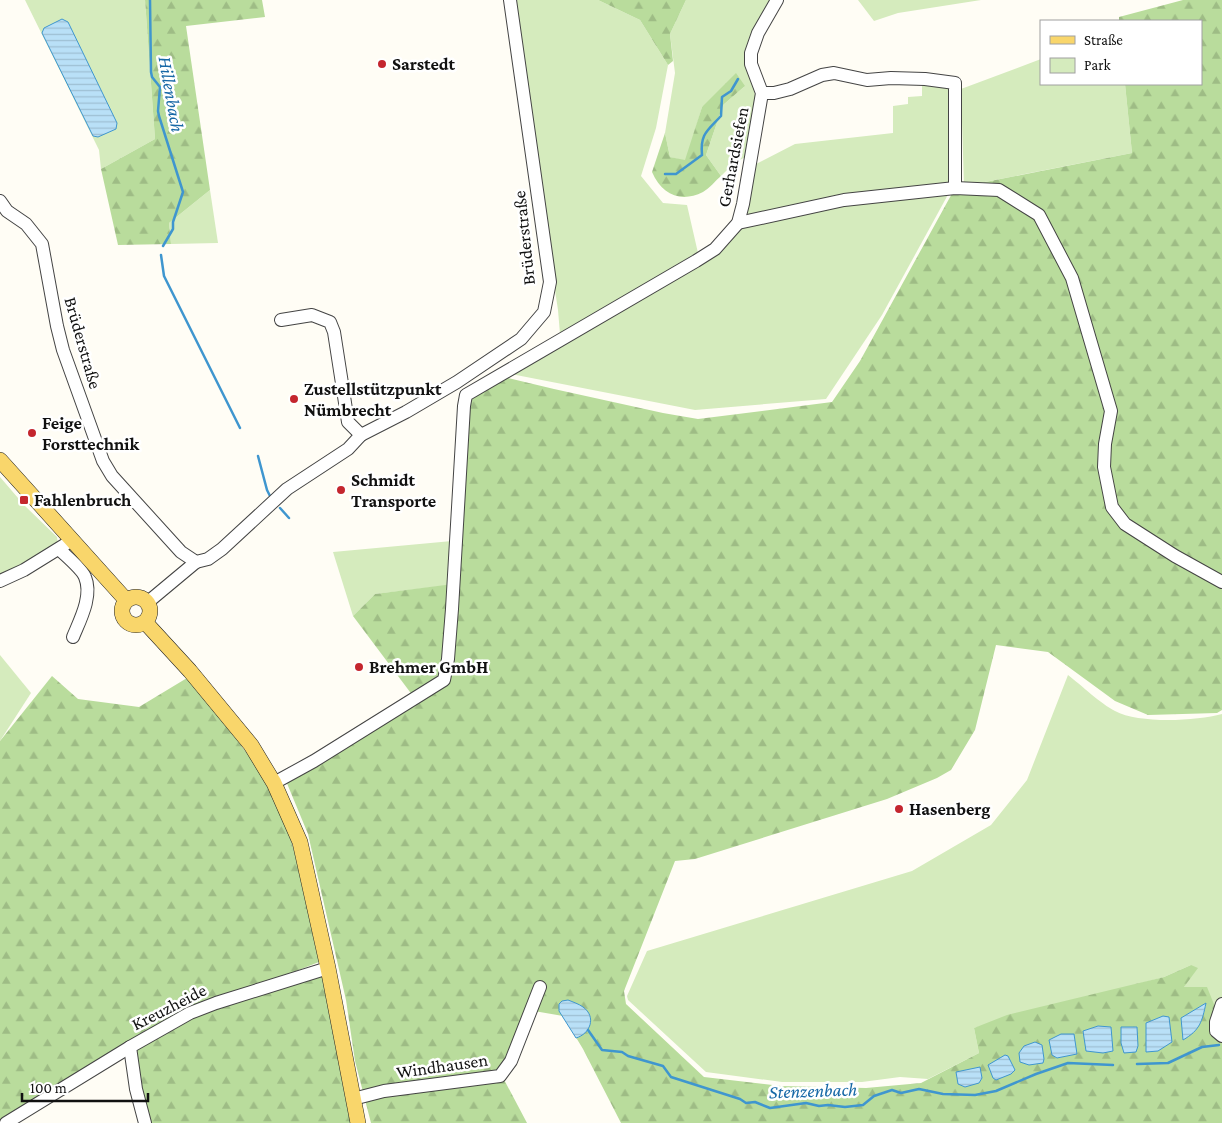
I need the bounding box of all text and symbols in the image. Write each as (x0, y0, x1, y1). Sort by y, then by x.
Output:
legend (1040, 20, 1202, 85)
text: Straße (1084, 32, 1123, 48)
water label: Hillenbach (154, 54, 189, 134)
place label: Sarstedt (392, 54, 456, 74)
text: Park (1084, 57, 1111, 73)
marker: Sarstedt (376, 58, 388, 70)
street label: Gerhardsiefen (713, 105, 753, 209)
street label: Brüderstraße (509, 190, 539, 286)
street label: Brüderstraße (60, 295, 106, 391)
place label: Zustellstützpunkt Nümbrecht (304, 379, 442, 420)
marker: Zustellstützpunkt Nümbrecht (288, 393, 300, 405)
place label: Feige Forsttechnik (42, 413, 140, 454)
marker: Feige Forsttechnik (26, 427, 38, 439)
place label: Schmidt Transporte (351, 470, 436, 511)
marker: Schmidt Transporte (335, 484, 347, 496)
place label: Fahlenbruch (34, 490, 132, 510)
marker: Fahlenbruch (18, 494, 30, 506)
place label: Brehmer GmbH (369, 657, 488, 677)
marker: Brehmer GmbH (353, 661, 365, 673)
place label: Hasenberg (909, 799, 990, 819)
marker: Hasenberg (893, 803, 905, 815)
street label: Kreuzheide (128, 980, 210, 1034)
street label: Windhausen (395, 1050, 489, 1082)
scale bar (22, 1070, 149, 1102)
water label: Stenzenbach (768, 1078, 858, 1103)
text: 100 m (30, 1080, 67, 1096)

